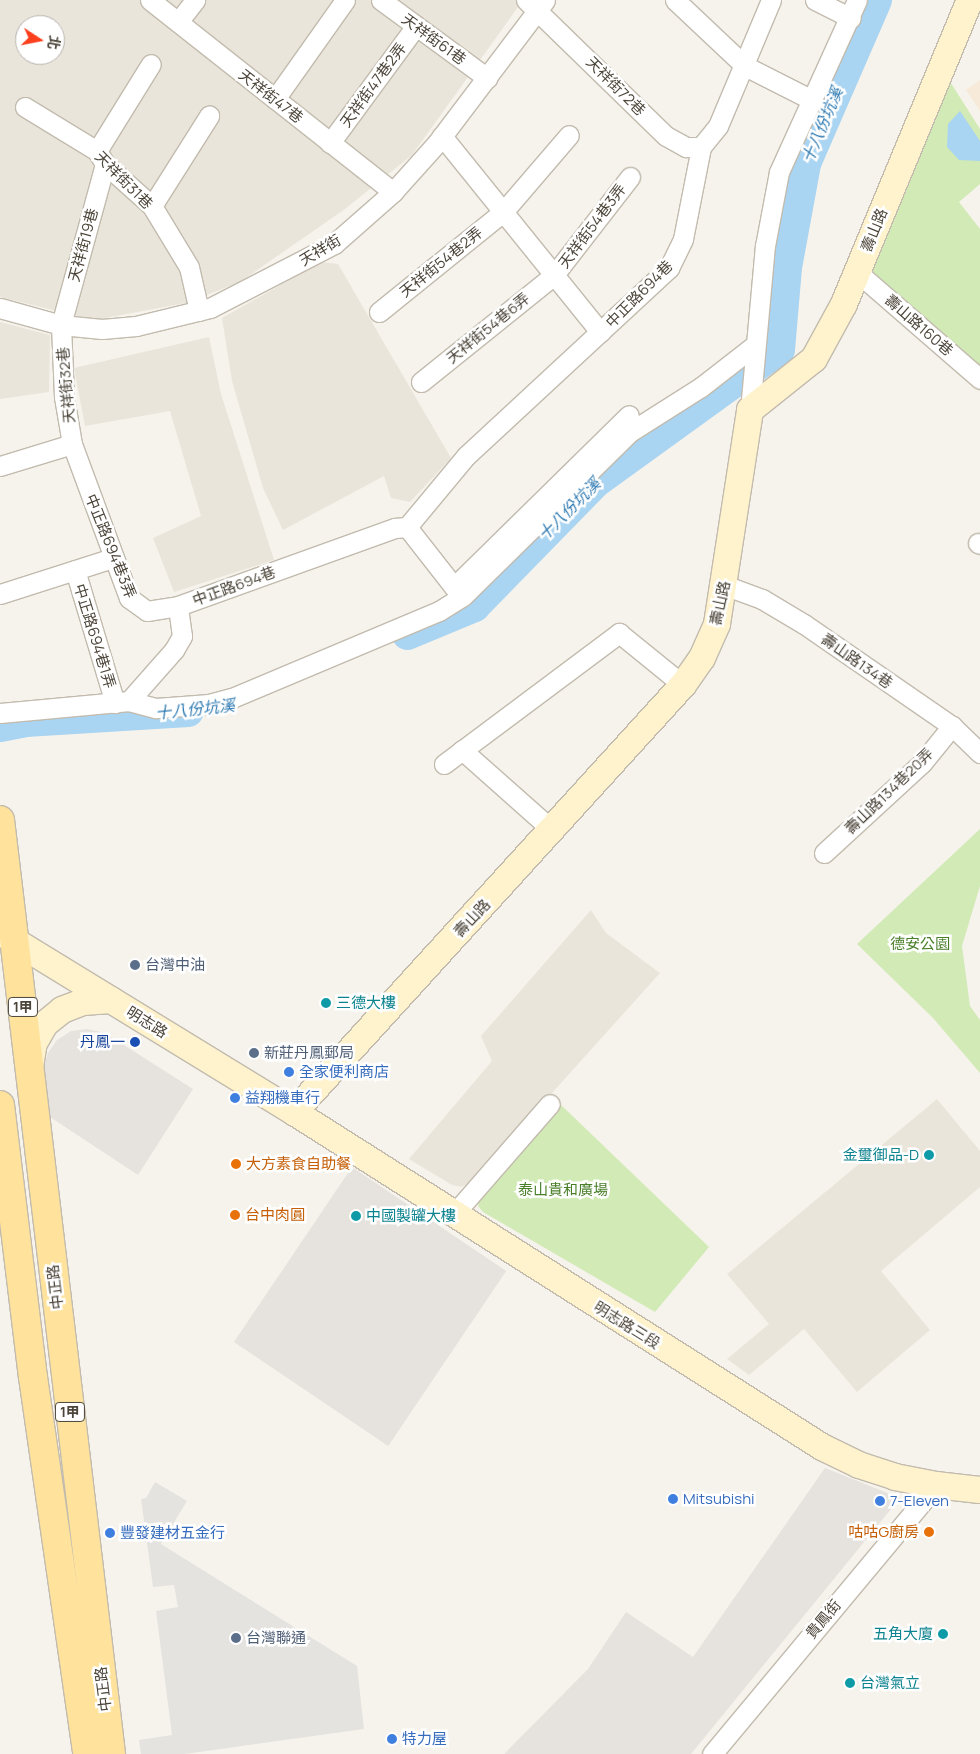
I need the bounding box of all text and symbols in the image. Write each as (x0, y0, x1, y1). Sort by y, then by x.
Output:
street label: 天祥街61巷 (398, 10, 470, 68)
north arrow (15, 15, 65, 65)
text: 北 (44, 34, 65, 51)
street label: 天祥街47巷2弄 (336, 39, 410, 131)
street label: 天祥街72巷 (583, 53, 649, 119)
street label: 天祥街47巷 (235, 65, 307, 127)
water label: 十八份坑溪 (798, 84, 846, 166)
street label: 天祥街31巷 (91, 147, 157, 213)
street label: 天祥街54巷3弄 (554, 180, 630, 272)
street label: 天祥街19巷 (65, 206, 101, 284)
street label: 壽山路 (857, 206, 891, 254)
street label: 天祥街54巷2弄 (396, 223, 486, 301)
street label: 天祥街 (296, 231, 344, 269)
street label: 中正路694巷 (602, 257, 676, 331)
street label: 天祥街54巷6弄 (443, 289, 533, 367)
street label: 壽山路160巷 (881, 291, 957, 359)
street label: 天祥街32巷 (54, 346, 78, 424)
water label: 十八份坑溪 (534, 474, 604, 544)
street label: 中正路694巷3弄 (82, 491, 140, 601)
street label: 中正路694巷 (190, 563, 278, 609)
street label: 壽山路 (707, 579, 733, 627)
street label: 中正路694巷1弄 (71, 582, 119, 690)
street label: 壽山路134巷 (818, 630, 896, 692)
water label: 十八份坑溪 (154, 695, 236, 723)
street label: 壽山路134巷20弄 (841, 744, 937, 838)
street label: 壽山路 (450, 895, 494, 941)
park label: 德安公園 (890, 935, 950, 953)
place label: 台灣中油 (145, 956, 205, 974)
marker: 台灣中油 (129, 959, 141, 971)
place label: 三德大樓 (336, 994, 396, 1012)
road number: 1甲 (7, 996, 39, 1019)
marker: 三德大樓 (320, 997, 332, 1009)
street label: 明志路 (123, 1002, 171, 1042)
place label: 丹鳳一 (80, 1033, 125, 1051)
marker: 丹鳳一 (129, 1036, 141, 1048)
place label: 新莊丹鳳郵局 (264, 1044, 354, 1062)
marker: 新莊丹鳳郵局 (248, 1047, 260, 1059)
place label: 全家便利商店 (299, 1063, 389, 1081)
marker: 全家便利商店 (283, 1066, 295, 1078)
place label: 益翔機車行 (245, 1089, 320, 1107)
marker: 益翔機車行 (229, 1092, 241, 1104)
place label: 金璽御品-D (843, 1146, 919, 1164)
marker: 金璽御品-D (923, 1149, 935, 1161)
place label: 大方素食自助餐 (246, 1155, 351, 1173)
marker: 大方素食自助餐 (230, 1158, 242, 1170)
park label: 泰山貴和廣場 (518, 1181, 608, 1199)
place label: 台中肉圓 (245, 1206, 305, 1224)
place label: 中國製罐大樓 (366, 1207, 456, 1225)
marker: 台中肉圓 (229, 1209, 241, 1221)
marker: 中國製罐大樓 (350, 1210, 362, 1222)
street label: 中正路 (43, 1264, 67, 1310)
street label: 明志路三段 (590, 1297, 664, 1353)
road number: 1甲 (54, 1400, 86, 1424)
place label: Mitsubishi (683, 1490, 755, 1508)
place label: 7-Eleven (890, 1492, 949, 1510)
marker: Mitsubishi (667, 1493, 679, 1505)
marker: 7-Eleven (874, 1495, 886, 1507)
place label: 咕咕G廚房 (848, 1523, 919, 1541)
place label: 豐發建材五金行 (120, 1524, 225, 1542)
marker: 咕咕G廚房 (923, 1526, 935, 1538)
marker: 豐發建材五金行 (104, 1527, 116, 1539)
street label: 貴鳳街 (802, 1596, 844, 1642)
place label: 五角大廈 (873, 1625, 933, 1643)
marker: 五角大廈 (937, 1628, 949, 1640)
place label: 台灣聯通 (246, 1629, 306, 1647)
marker: 台灣聯通 (230, 1632, 242, 1644)
street label: 中正路 (91, 1666, 115, 1712)
place label: 台灣氣立 (860, 1674, 920, 1692)
marker: 台灣氣立 (844, 1677, 856, 1689)
place label: 特力屋 (402, 1730, 447, 1748)
marker: 特力屋 (386, 1733, 398, 1745)

